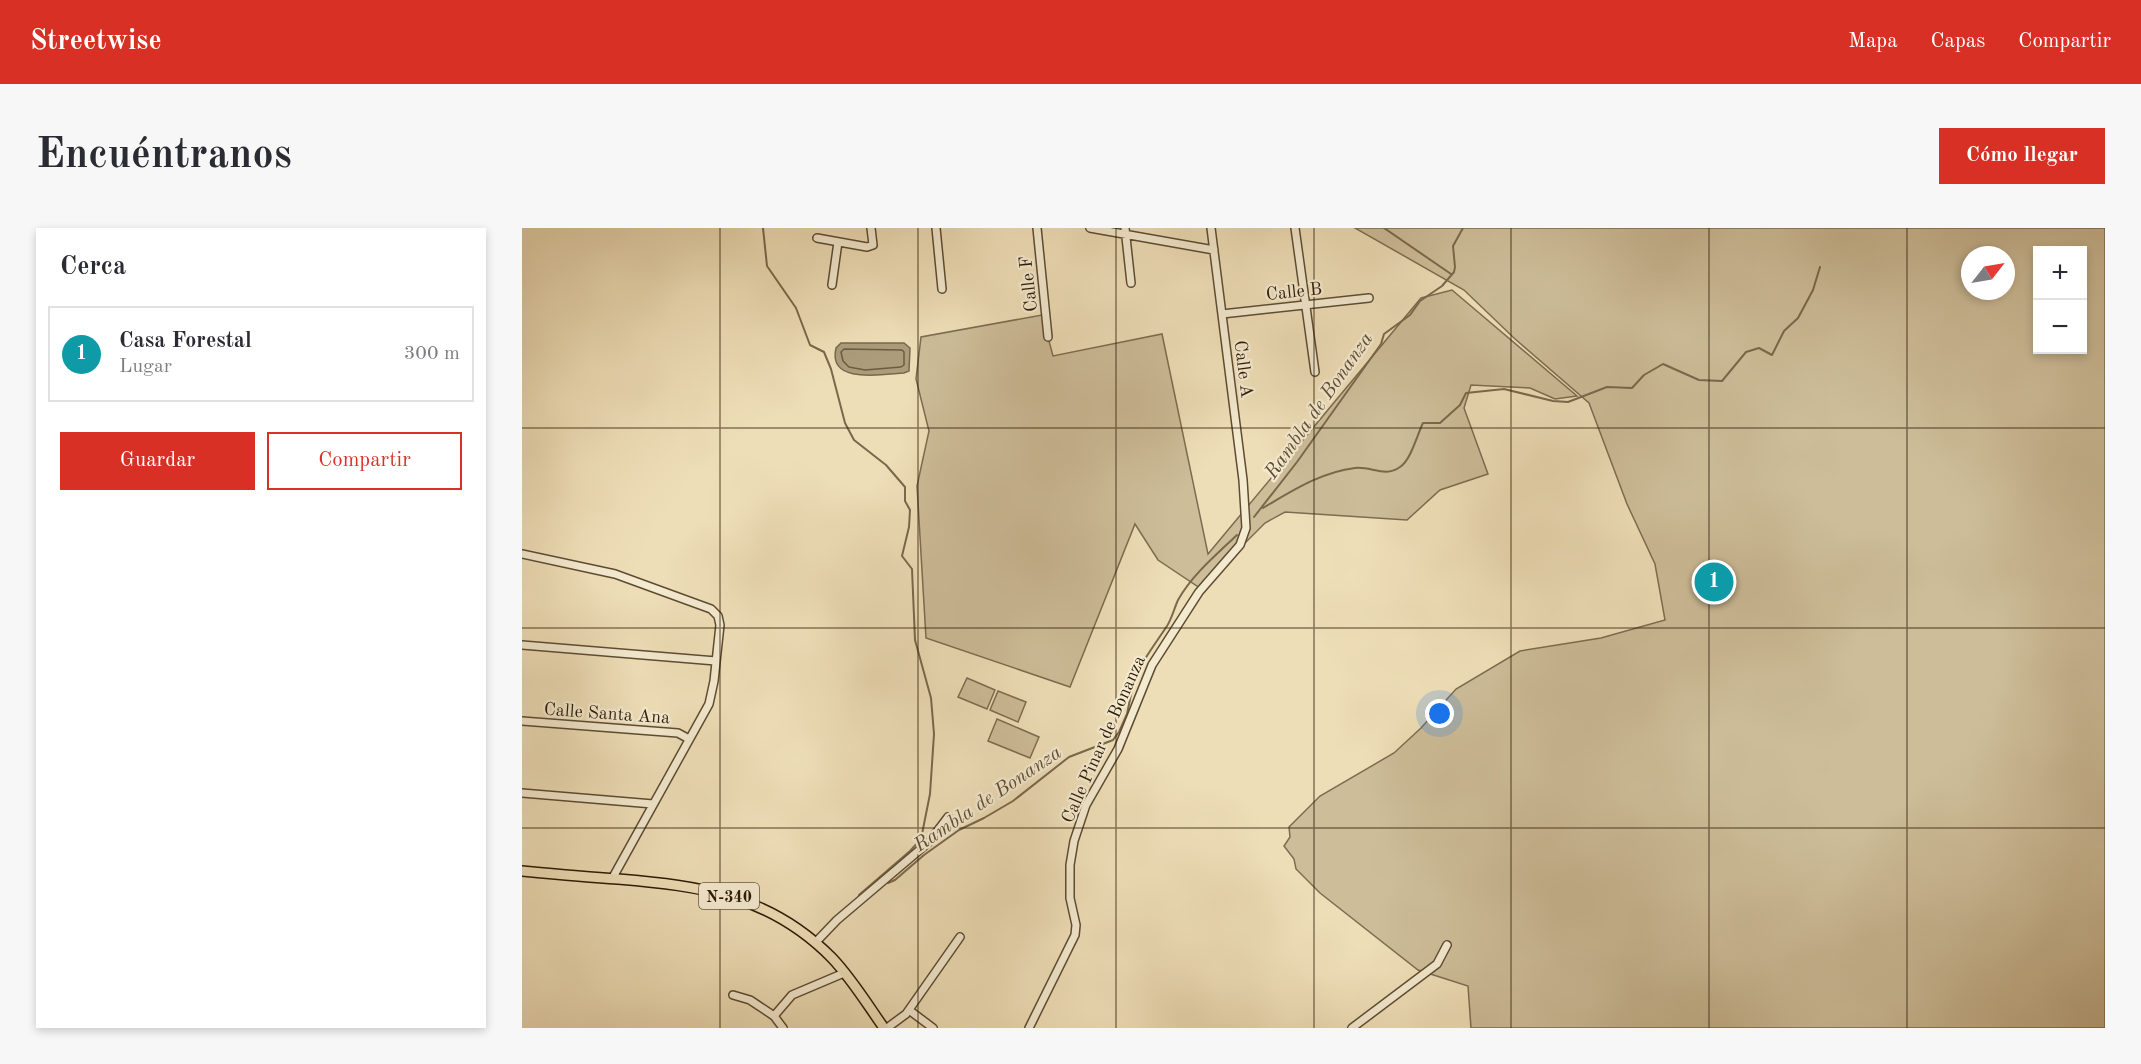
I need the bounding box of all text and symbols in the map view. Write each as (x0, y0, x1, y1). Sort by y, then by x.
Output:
text: Streetwise (30, 28, 162, 56)
text: Mapa (1848, 31, 1898, 52)
text: Capas (1931, 31, 1985, 52)
text: Compartir (2018, 31, 2111, 52)
button: Cómo llegar (1939, 128, 2105, 184)
text: Encuéntranos (36, 135, 292, 177)
north arrow (1961, 246, 2015, 300)
map controls (2033, 246, 2087, 354)
button: + (2033, 246, 2087, 300)
text: Cerca (60, 254, 126, 280)
street label: Calle F (1017, 255, 1041, 313)
street label: Calle B (1265, 280, 1323, 304)
button: − (2033, 300, 2087, 354)
water label: Rambla de Bonanza (1261, 329, 1378, 484)
text: Casa Forestal (119, 330, 252, 352)
street label: Calle A (1231, 339, 1255, 399)
text: 1 (76, 344, 87, 364)
text: 300 m (404, 344, 460, 364)
text: Lugar (119, 357, 172, 377)
button: Guardar (60, 432, 255, 490)
button: Compartir (267, 432, 462, 490)
pin: 1 (1694, 560, 1734, 604)
street label: Calle Pinar de Bonanza (1059, 653, 1149, 826)
your location (1425, 699, 1454, 728)
street label: Calle Santa Ana (543, 701, 671, 727)
water label: Rambla de Bonanza (910, 743, 1066, 857)
road number: N-340 (699, 883, 759, 909)

